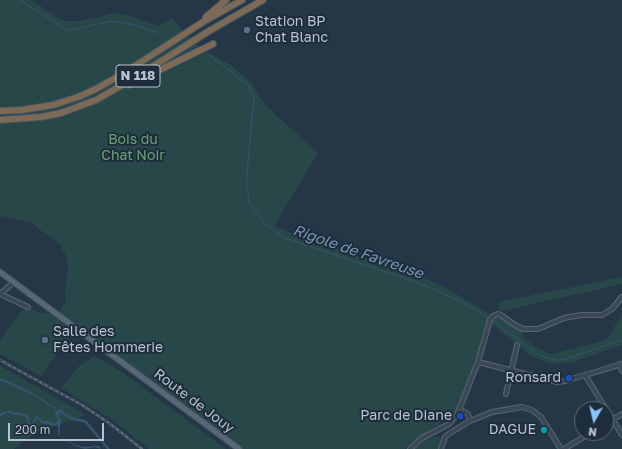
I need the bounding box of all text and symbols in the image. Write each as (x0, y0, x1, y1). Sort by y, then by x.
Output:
place label: Station BP Chat Blanc (255, 14, 328, 46)
marker: Station BP Chat Blanc (242, 25, 252, 35)
road number: N 118 (116, 65, 160, 87)
park label: Bois du Chat Noir (101, 132, 165, 164)
water label: Rigole de Favreuse (291, 221, 425, 283)
place label: Salle des Fêtes Hommerie (53, 324, 163, 356)
marker: Salle des Fêtes Hommerie (40, 335, 50, 345)
street label: Route de Jouy (151, 365, 237, 437)
place label: Ronsard (505, 370, 561, 386)
marker: Ronsard (564, 373, 574, 383)
north arrow (574, 401, 614, 441)
place label: Parc de Diane (360, 408, 452, 424)
marker: Parc de Diane (455, 411, 465, 421)
scale bar (10, 415, 106, 441)
text: 200 m (15, 422, 50, 437)
place label: DAGUE (489, 422, 536, 438)
marker: DAGUE (539, 425, 549, 435)
text: N (587, 425, 597, 439)

